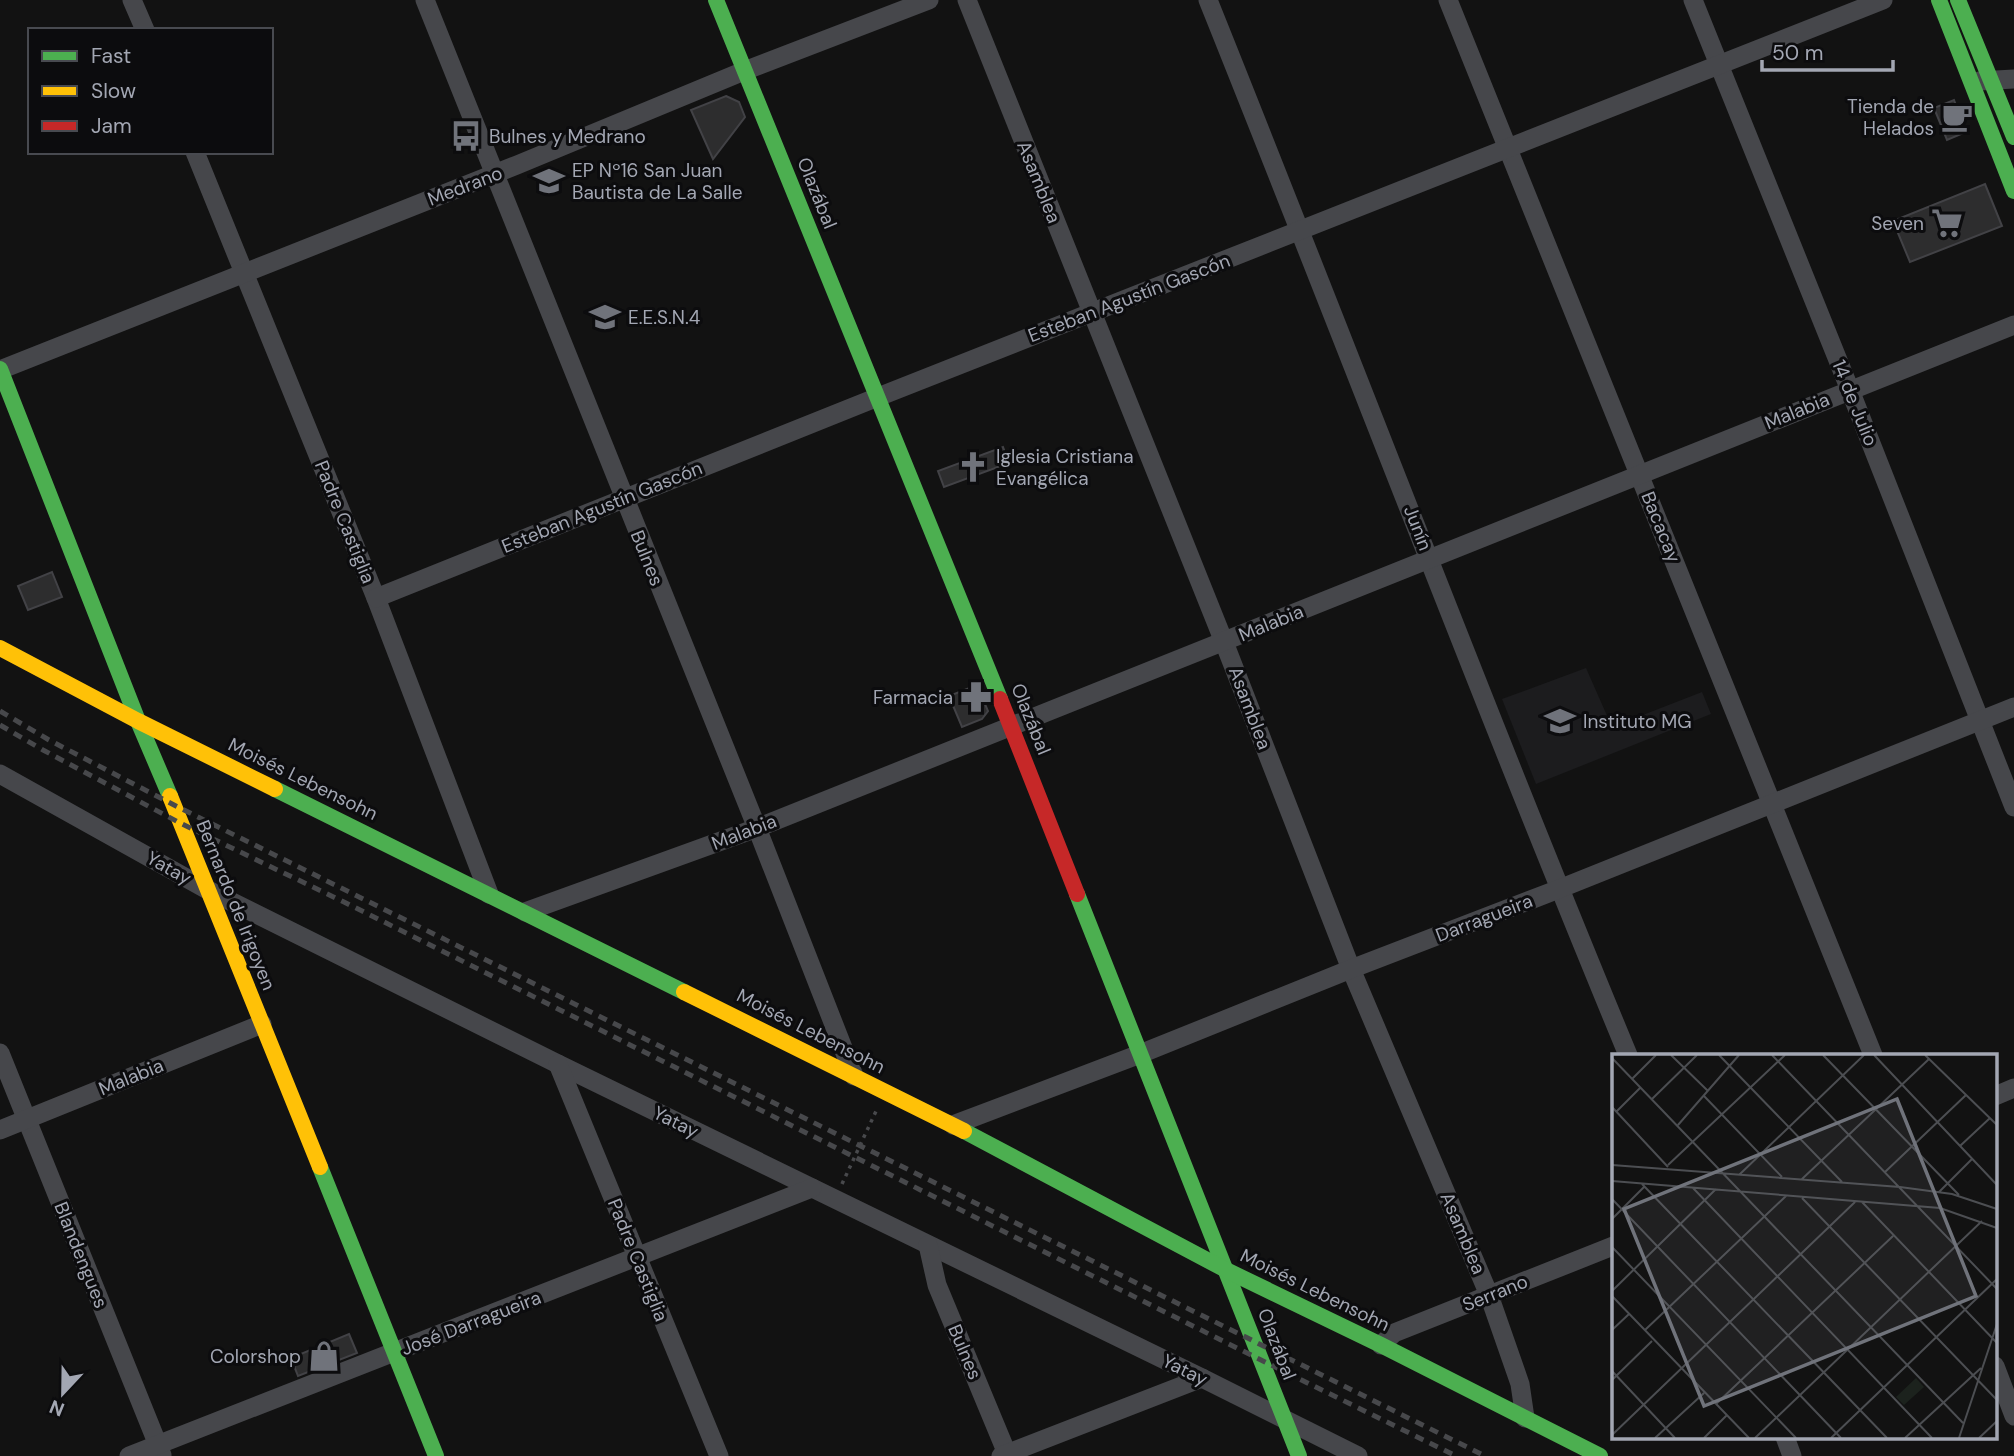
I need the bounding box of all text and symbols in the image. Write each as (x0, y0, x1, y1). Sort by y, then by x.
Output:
legend (28, 28, 273, 154)
scale bar (1762, 28, 1893, 72)
text: 50 m (1772, 39, 1823, 67)
text: Fast (91, 42, 131, 70)
text: Slow (91, 77, 136, 105)
place label: Tienda de Helados (1847, 94, 1934, 141)
cafe icon: Tienda de Helados (1940, 100, 1974, 134)
text: Jam (91, 112, 132, 140)
bus stop icon: Bulnes y Medrano (449, 119, 483, 153)
place label: Bulnes y Medrano (489, 124, 646, 149)
street label: Asamblea (1011, 137, 1067, 227)
street label: Olazábal (791, 154, 843, 232)
place label: EP Nº16 San Juan Bautista de La Salle (572, 158, 742, 205)
street label: Medrano (424, 160, 506, 212)
school or university icon: EP Nº16 San Juan Bautista de La Salle (532, 164, 566, 198)
supermarket icon: Seven (1930, 206, 1964, 240)
place label: Seven (1871, 211, 1924, 236)
street label: Esteban Agustín Gascón (1025, 248, 1233, 348)
school or university icon: E.E.S.N.4 (588, 300, 622, 334)
place label: E.E.S.N.4 (628, 305, 700, 330)
street label: 14 de Julio (1826, 356, 1884, 450)
street label: Malabia (1761, 387, 1833, 435)
place label: Iglesia Cristiana Evangélica (996, 444, 1134, 491)
church icon: Iglesia Cristiana Evangélica (956, 450, 990, 484)
street label: Esteban Agustín Gascón (498, 455, 706, 559)
street label: Padre Castiglia (309, 457, 381, 587)
street label: Bacacay (1635, 488, 1687, 567)
street label: Junín (1398, 502, 1438, 554)
street label: Bulnes (625, 527, 669, 589)
street label: Malabia (1235, 599, 1307, 647)
street label: Asamblea (1223, 663, 1277, 753)
pharmacy icon: Farmacia (959, 680, 993, 714)
street label: Olazábal (1005, 680, 1057, 758)
place label: Farmacia (873, 685, 953, 710)
school or university icon: Instituto MG (1543, 704, 1577, 738)
place label: Instituto MG (1583, 709, 1692, 734)
street label: Moisés Lebensohn (224, 732, 382, 826)
street label: Malabia (708, 808, 780, 856)
street label: Bernardo de Irigoyen (190, 816, 282, 994)
street label: Yatay (142, 845, 196, 891)
street label: Darragueira (1432, 888, 1536, 948)
street label: Moisés Lebensohn (733, 983, 889, 1079)
street label: Malabia (95, 1053, 167, 1101)
inset map (1612, 1054, 1996, 1438)
street label: Yatay (649, 1100, 703, 1144)
street label: Asamblea (1435, 1188, 1491, 1278)
street label: Padre Castiglia (602, 1195, 674, 1325)
street label: Blandengues (48, 1198, 114, 1312)
street label: Moisés Lebensohn (1236, 1243, 1394, 1337)
street label: Serrano (1459, 1269, 1531, 1317)
street label: José Darragueira (397, 1285, 545, 1361)
street label: Olazábal (1252, 1305, 1302, 1383)
street label: Bulnes (942, 1321, 988, 1383)
shop icon: Colorshop (307, 1339, 341, 1373)
place label: Colorshop (210, 1344, 301, 1369)
street label: Yatay (1158, 1348, 1212, 1392)
north arrow (28, 1358, 98, 1428)
text: N (46, 1394, 68, 1422)

